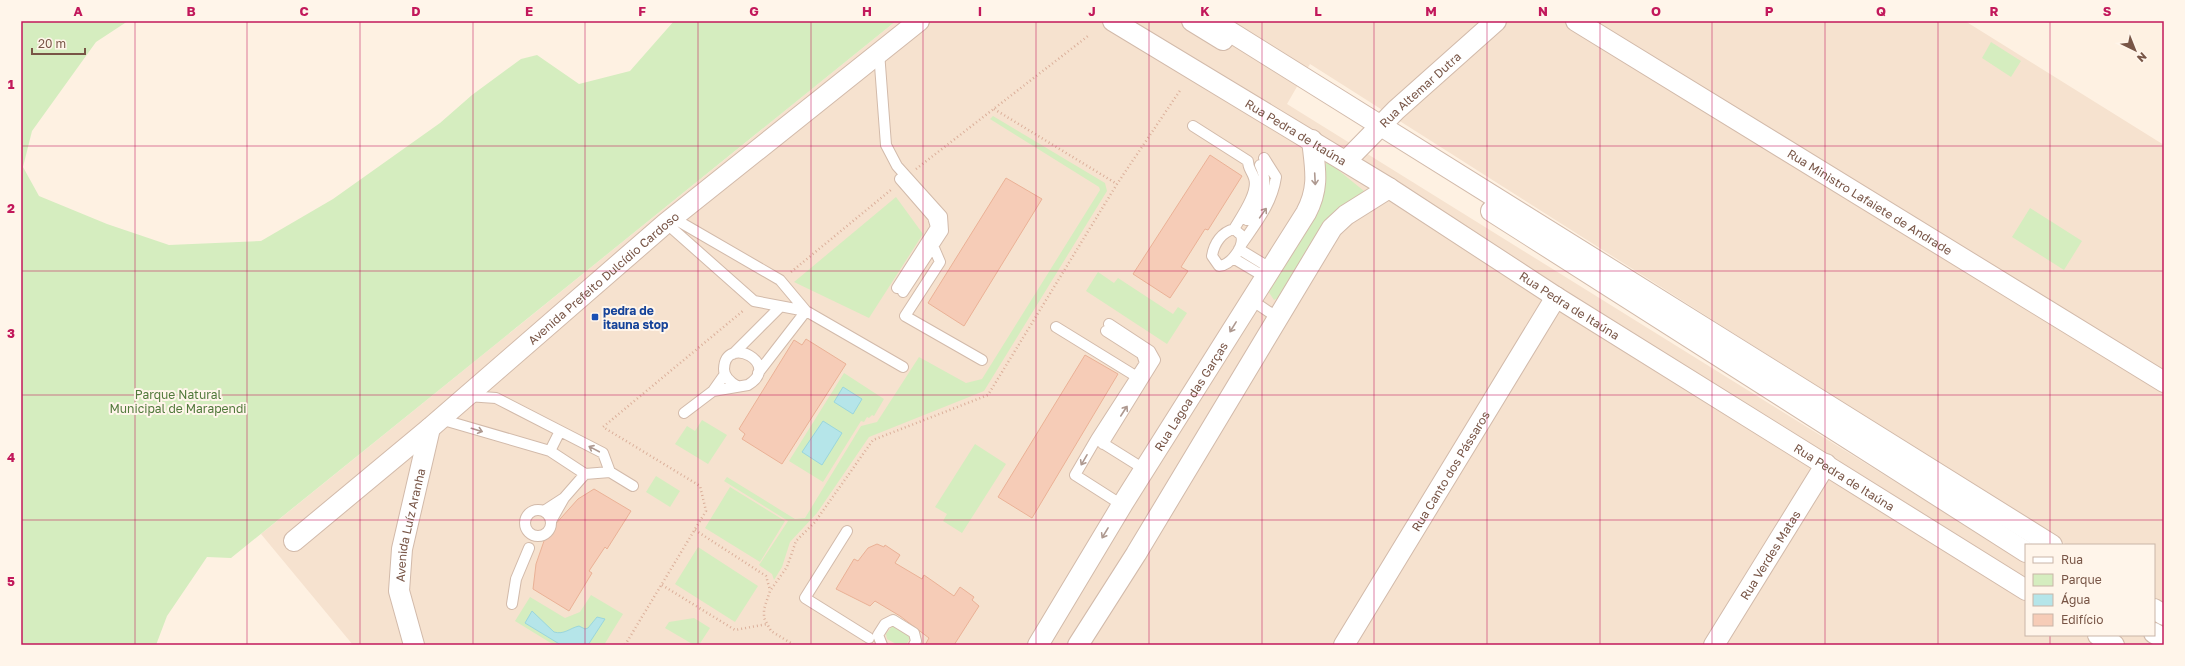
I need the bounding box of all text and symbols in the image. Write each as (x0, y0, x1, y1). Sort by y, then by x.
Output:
text: A (73, 3, 83, 19)
text: B (186, 3, 196, 19)
text: C (299, 3, 309, 19)
text: D (411, 3, 421, 19)
text: E (525, 3, 533, 19)
text: F (638, 3, 646, 19)
text: G (749, 3, 759, 19)
text: H (862, 3, 872, 19)
text: I (978, 3, 982, 19)
text: J (1088, 3, 1096, 19)
text: K (1200, 3, 1210, 19)
text: L (1314, 3, 1322, 19)
text: M (1425, 3, 1437, 19)
text: N (1538, 3, 1548, 19)
text: O (1651, 3, 1661, 19)
text: P (1765, 3, 1774, 19)
text: Q (1876, 3, 1886, 19)
text: R (1989, 3, 1999, 19)
text: S (2103, 3, 2112, 19)
scale bar (32, 30, 85, 56)
north arrow (2115, 30, 2155, 70)
text: 20 m (38, 36, 66, 51)
street label: Rua Altemar Dutra (1376, 48, 1464, 130)
text: N (2135, 50, 2150, 65)
text: 1 (8, 76, 15, 92)
street label: Rua Pedra de Itaúna (1243, 95, 1349, 168)
street label: Rua Ministro Lafaiete de Andrade (1785, 145, 1955, 258)
one-way arrow (1312, 172, 1319, 185)
text: 2 (7, 200, 15, 216)
street label: Avenida Prefeito Dulcídio Cardoso (524, 208, 682, 347)
one-way arrow (1259, 208, 1267, 219)
street label: Rua Pedra de Itaúna (1517, 268, 1623, 342)
place label: pedra de itauna stop (603, 303, 669, 332)
marker: pedra de itauna stop (590, 312, 600, 322)
one-way arrow (1229, 321, 1237, 332)
text: 3 (7, 325, 15, 341)
street label: Rua Lagoa das Garças (1151, 339, 1231, 453)
park label: Parque Natural Municipal de Marapendi (109, 387, 247, 416)
one-way arrow (1121, 405, 1129, 417)
street label: Rua Canto dos Pássaros (1408, 408, 1493, 534)
one-way arrow (470, 427, 483, 434)
street label: Rua Pedra de Itaúna (1791, 440, 1898, 514)
one-way arrow (588, 445, 600, 452)
text: 4 (7, 449, 15, 465)
one-way arrow (1079, 454, 1087, 466)
street label: Avenida Luíz Aranha (392, 467, 428, 582)
street label: Rua Verdes Matas (1736, 507, 1803, 602)
one-way arrow (1100, 527, 1108, 539)
legend (2025, 544, 2155, 636)
text: Rua (2061, 552, 2083, 567)
text: Parque (2061, 572, 2102, 587)
text: 5 (7, 573, 15, 589)
text: Água (2061, 592, 2090, 607)
text: Edifício (2061, 612, 2103, 627)

